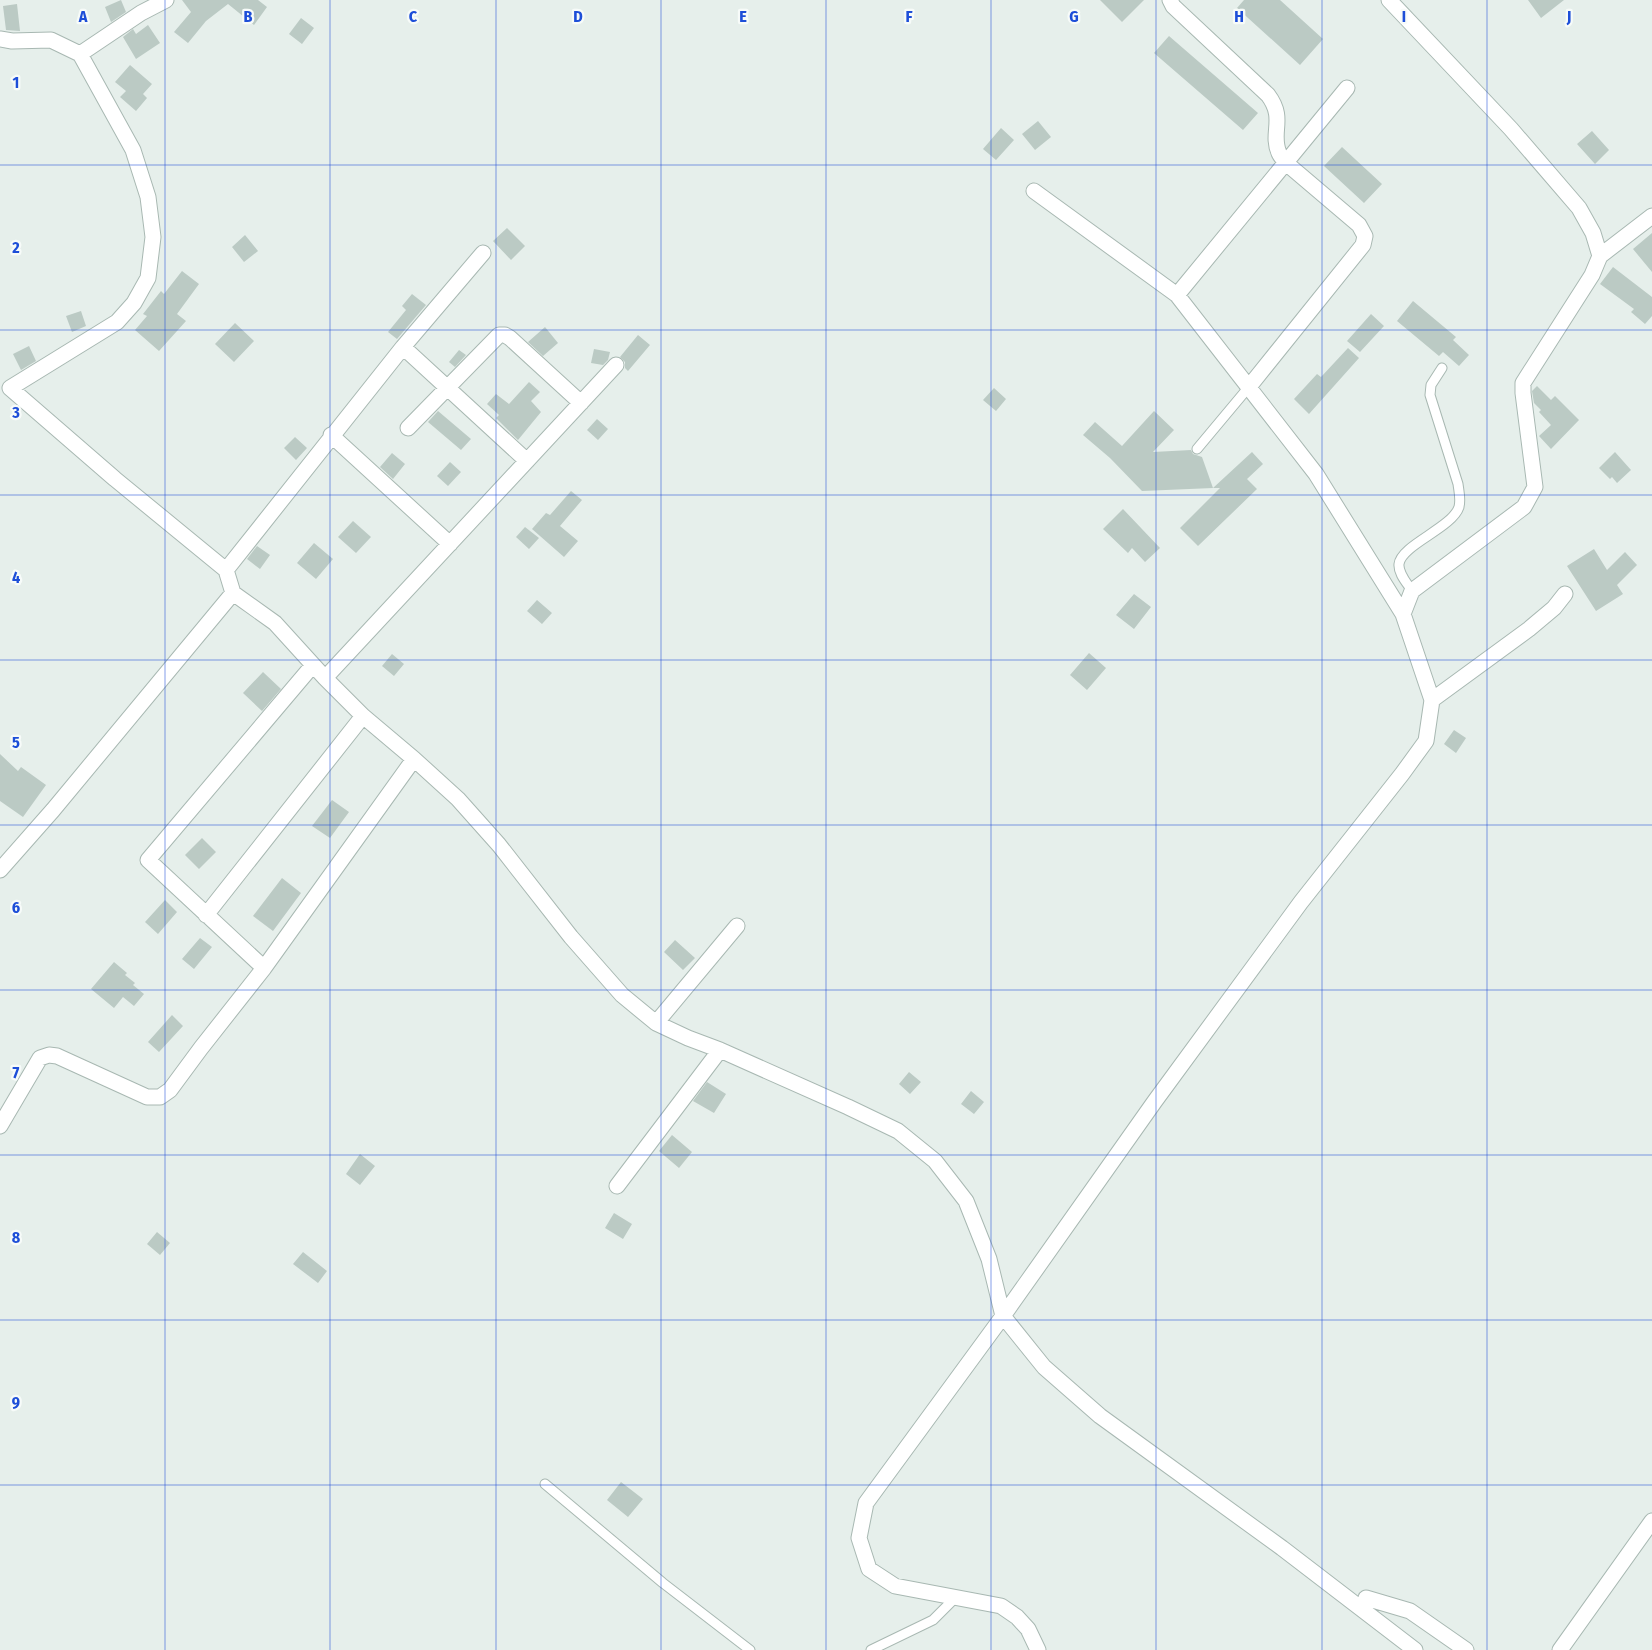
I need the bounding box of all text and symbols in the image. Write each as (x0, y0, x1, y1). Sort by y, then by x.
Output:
text: A (78, 7, 88, 26)
text: B (244, 7, 253, 26)
text: C (409, 7, 418, 26)
text: D (573, 7, 583, 26)
text: E (739, 7, 747, 26)
text: F (905, 7, 913, 26)
text: G (1069, 7, 1079, 26)
text: H (1234, 7, 1244, 26)
text: I (1402, 7, 1406, 26)
text: J (1566, 7, 1571, 26)
text: 1 (13, 73, 19, 92)
text: 2 (11, 238, 20, 257)
text: 3 (11, 403, 20, 422)
text: 4 (12, 568, 20, 587)
text: 5 (12, 733, 20, 752)
text: 6 (12, 898, 20, 917)
text: 7 (13, 1063, 20, 1082)
text: 8 (12, 1228, 21, 1247)
text: 9 (12, 1393, 20, 1412)

